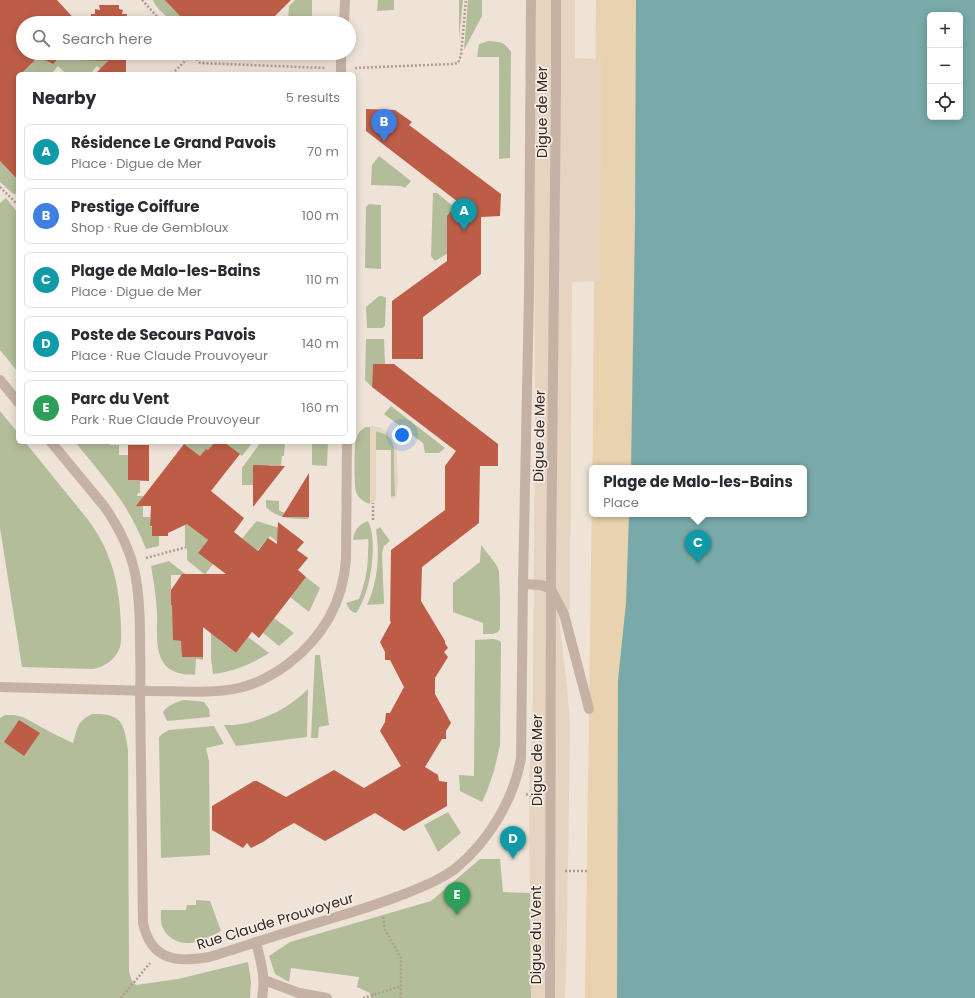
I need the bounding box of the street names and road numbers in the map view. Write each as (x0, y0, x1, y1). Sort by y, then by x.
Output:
street label: Digue de Mer (532, 66, 552, 158)
street label: Digue de Mer (528, 390, 550, 482)
street label: Digue de Mer (527, 714, 547, 806)
street label: Digue du Vent (526, 886, 546, 984)
street label: Rue Claude Prouvoyeur (194, 888, 356, 954)

